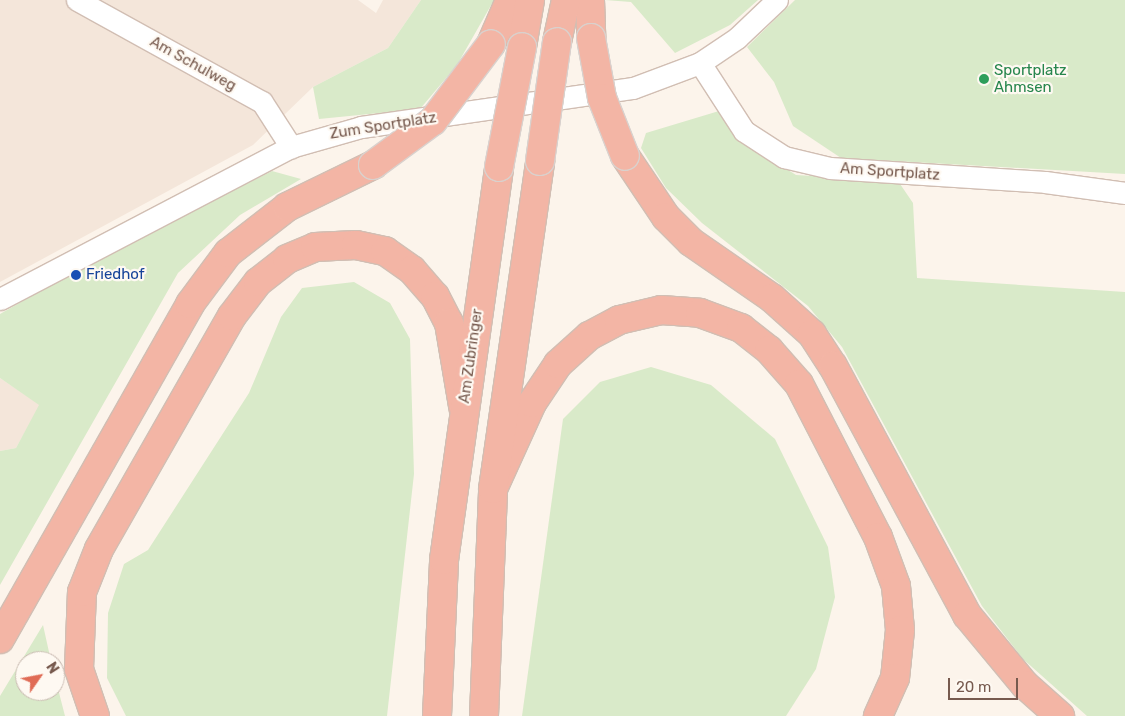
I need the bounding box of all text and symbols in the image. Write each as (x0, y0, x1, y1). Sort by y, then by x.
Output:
street label: Am Schulweg (147, 33, 239, 95)
place label: Sportplatz Ahmsen (994, 61, 1067, 96)
marker: Sportplatz Ahmsen (978, 73, 990, 85)
street label: Zum Sportplatz (328, 109, 438, 143)
street label: Am Sportplatz (840, 160, 940, 184)
place label: Friedhof (86, 266, 145, 284)
marker: Friedhof (70, 269, 82, 281)
street label: Am Zubringer (455, 308, 487, 404)
north arrow (15, 651, 65, 701)
text: N (42, 659, 62, 677)
scale bar (950, 668, 1020, 700)
text: 20 m (956, 678, 991, 696)

